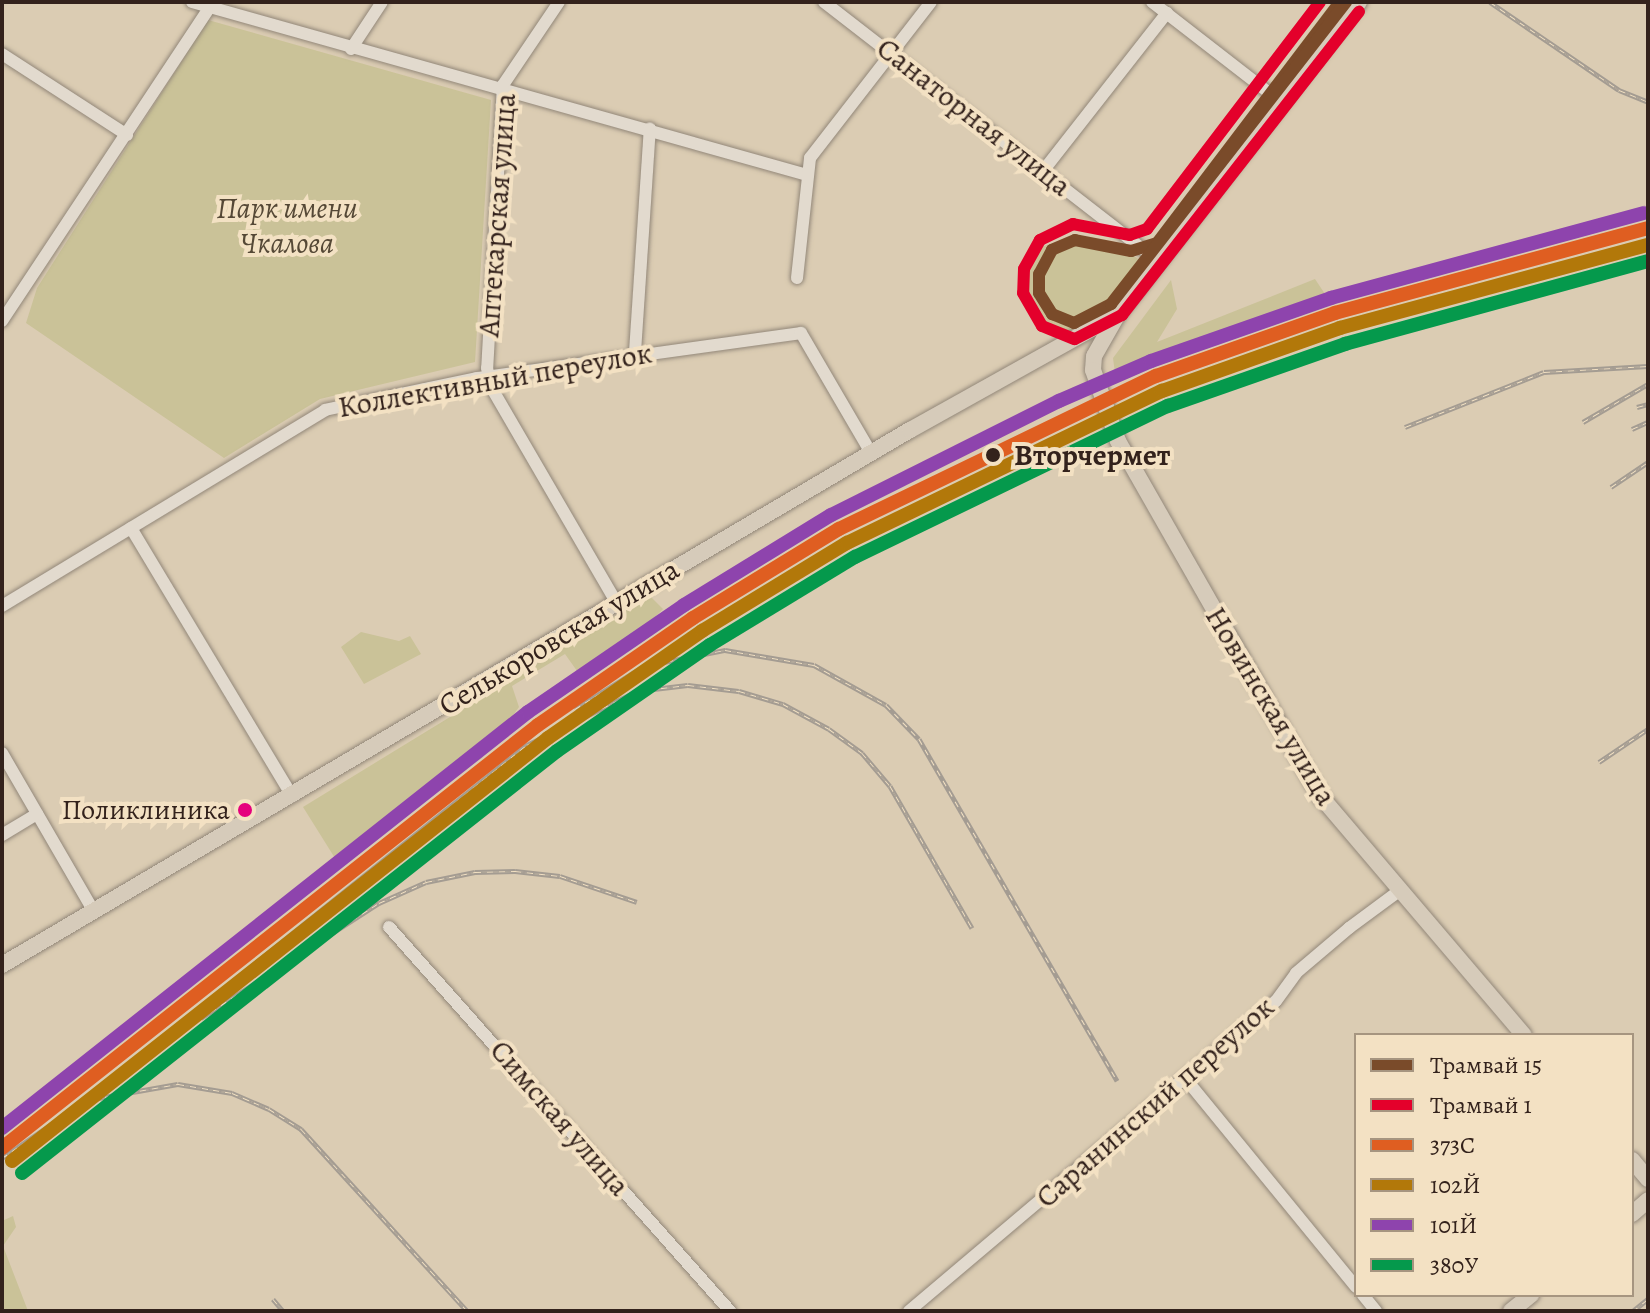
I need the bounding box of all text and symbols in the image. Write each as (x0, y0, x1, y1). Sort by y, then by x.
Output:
street label: Санаторная улица (870, 30, 1078, 204)
street label: Аптекарская улица (471, 92, 523, 338)
park label: Парк имени Чкалова (216, 190, 358, 260)
street label: Коллективный переулок (335, 335, 655, 425)
place label: Вторчермет (1014, 437, 1171, 473)
marker: Вторчермет (979, 441, 1007, 469)
street label: Селькоровская улица (432, 551, 686, 723)
street label: Новинская улица (1198, 600, 1344, 812)
place label: Поликлиника (62, 793, 230, 827)
marker: Поликлиника (237, 802, 253, 818)
street label: Саранинский переулок (1029, 989, 1281, 1215)
street label: Симская улица (483, 1033, 637, 1203)
legend (1354, 1033, 1634, 1297)
text: Трамвай 15 (1430, 1049, 1542, 1081)
text: Трамвай 1 (1430, 1089, 1532, 1121)
text: 373C (1430, 1129, 1475, 1161)
text: 102Й (1430, 1169, 1480, 1201)
text: 101Й (1430, 1209, 1477, 1241)
text: 380У (1430, 1249, 1478, 1281)

